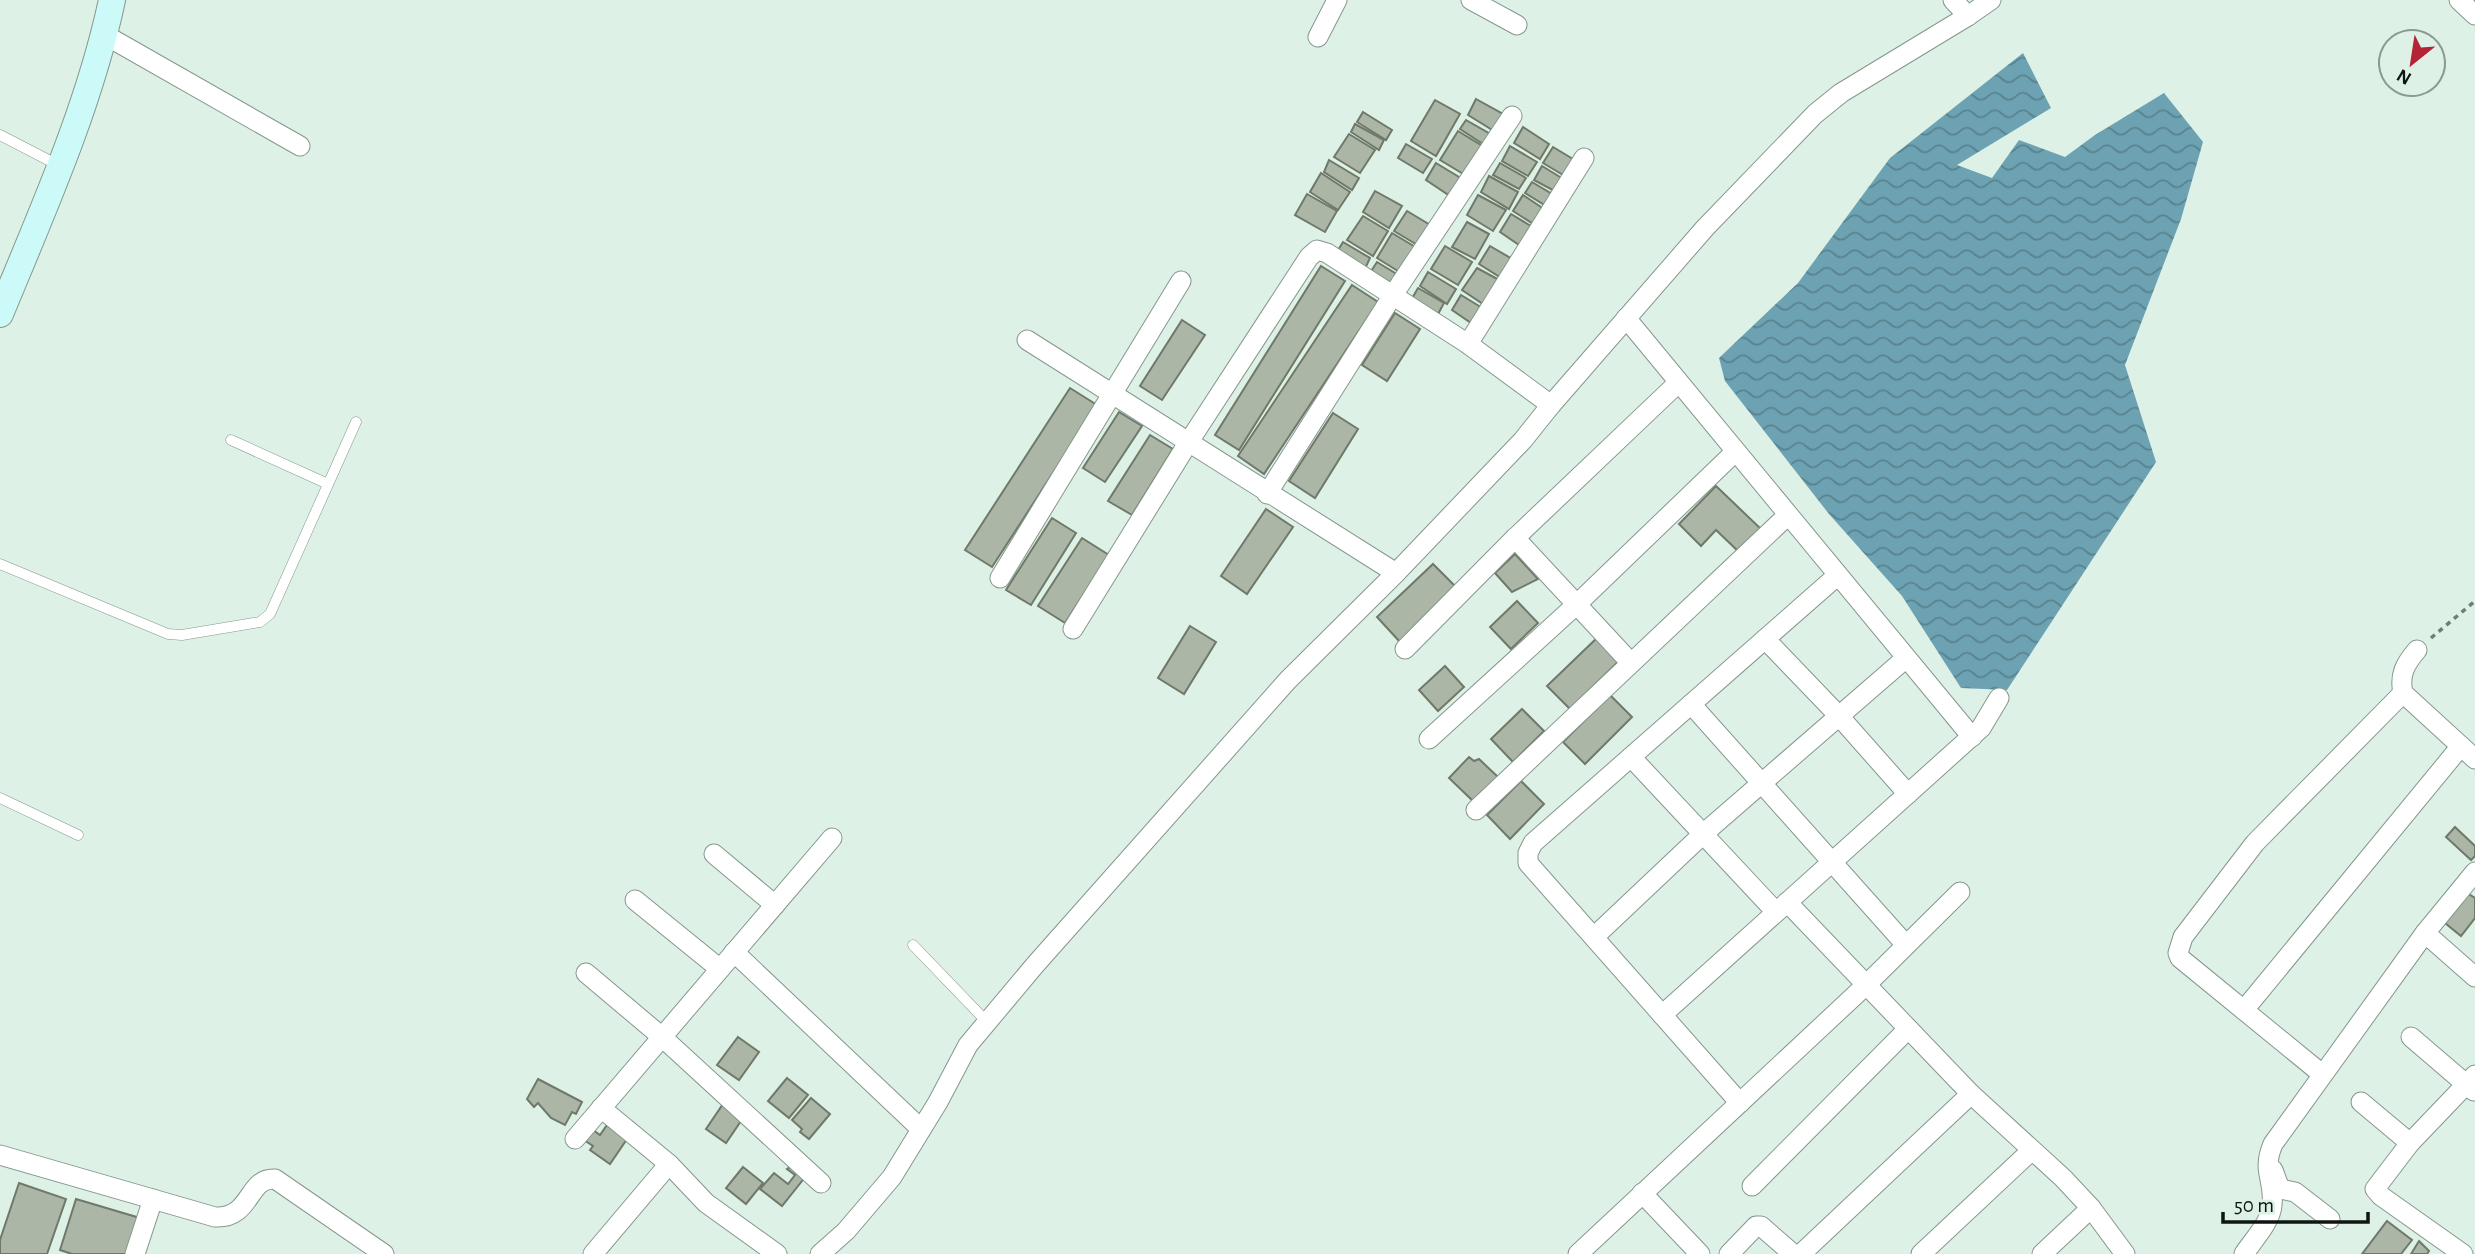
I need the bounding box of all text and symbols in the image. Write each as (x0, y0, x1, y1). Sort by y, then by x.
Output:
north arrow (2377, 28, 2447, 98)
text: N (2394, 65, 2415, 88)
scale bar (2223, 1180, 2368, 1224)
text: 50 m (2234, 1195, 2274, 1216)

